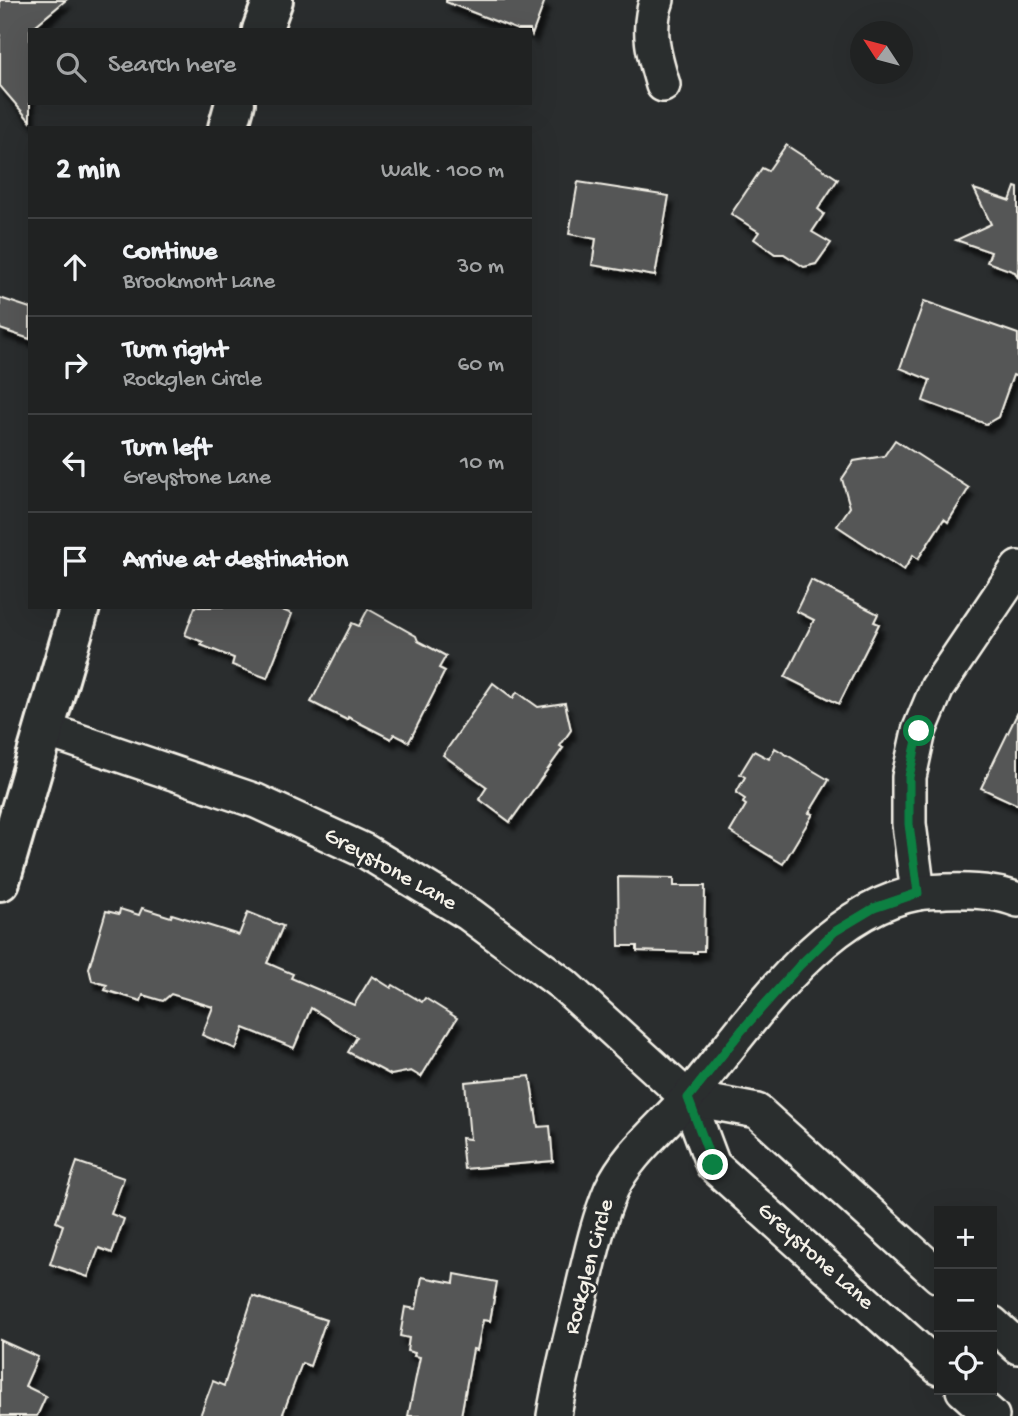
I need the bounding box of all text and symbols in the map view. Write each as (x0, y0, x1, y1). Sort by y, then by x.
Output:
north arrow (850, 21, 913, 84)
search box (28, 28, 532, 105)
icon: search (52, 48, 90, 86)
text: Search here (108, 51, 236, 82)
text: 2 min (56, 154, 120, 189)
text: Walk · 100 m (381, 158, 504, 185)
text: Continue (123, 238, 217, 269)
icon: ahead (56, 248, 94, 286)
text: 30 m (457, 254, 504, 281)
text: Brookmont Lane (123, 269, 275, 296)
text: Turn right (123, 336, 227, 367)
icon: right (56, 346, 94, 384)
text: 60 m (458, 352, 504, 379)
text: Rockglen Circle (123, 367, 262, 394)
text: Turn left (123, 434, 211, 465)
icon: left (56, 444, 94, 482)
text: 10 m (460, 450, 504, 477)
text: Greystone Lane (123, 465, 271, 492)
icon: arrive (56, 542, 94, 580)
text: Arrive at destination (123, 546, 348, 577)
route start (903, 715, 934, 746)
street label: Greystone Lane (319, 822, 462, 918)
route end (697, 1149, 728, 1180)
street label: Rockglen Circle (559, 1195, 621, 1338)
street label: Greystone Lane (751, 1197, 880, 1317)
map controls (934, 1206, 997, 1395)
button: + (934, 1206, 997, 1269)
button: − (934, 1269, 997, 1332)
button: locate (934, 1332, 997, 1395)

